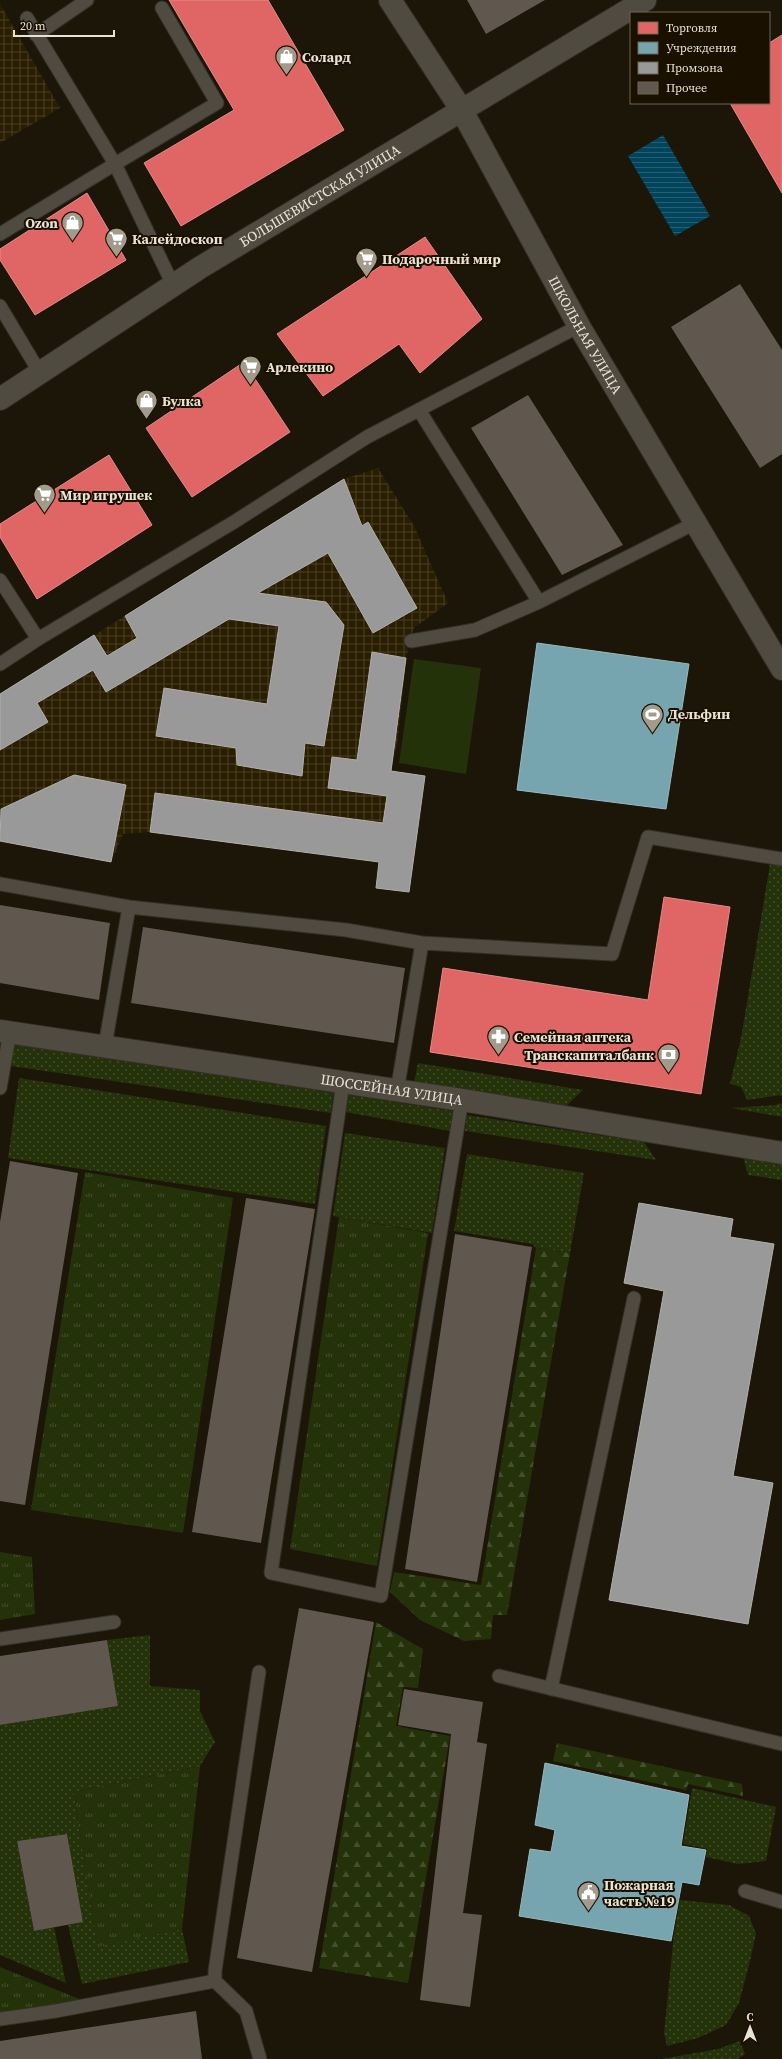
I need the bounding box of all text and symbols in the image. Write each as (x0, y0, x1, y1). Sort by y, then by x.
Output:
scale bar (14, 12, 114, 38)
legend (630, 12, 770, 104)
text: 20 m (20, 18, 46, 34)
text: Торговля (666, 20, 717, 36)
text: Учреждения (666, 40, 737, 56)
shop icon: Солард (274, 44, 300, 77)
place label: Солард (302, 47, 351, 67)
text: Промзона (666, 60, 724, 76)
text: Прочее (666, 80, 707, 96)
street label: БОЛЬШЕВИСТСКАЯ УЛИЦА (235, 139, 405, 252)
shop icon: Ozon (60, 210, 86, 243)
place label: Ozon (25, 213, 58, 233)
supermarket icon: Калейдоскоп (104, 226, 130, 259)
place label: Калейдоскоп (132, 229, 223, 249)
supermarket icon: Подарочный мир (354, 246, 380, 279)
place label: Подарочный мир (382, 249, 501, 269)
street label: ШКОЛЬНАЯ УЛИЦА (544, 272, 627, 398)
supermarket icon: Арлекино (237, 354, 263, 387)
place label: Арлекино (266, 357, 333, 377)
shop icon: Булка (133, 388, 159, 421)
place label: Булка (162, 391, 202, 411)
supermarket icon: Мир игрушек (32, 482, 58, 515)
place label: Мир игрушек (60, 485, 153, 505)
sports icon: Дельфин (639, 701, 665, 734)
place label: Дельфин (668, 704, 730, 724)
pharmacy icon: Семейная аптека (486, 1024, 512, 1057)
place label: Семейная аптека (514, 1027, 632, 1047)
bank icon: Транскапиталбанк (656, 1042, 682, 1075)
place label: Транскапиталбанк (524, 1045, 655, 1065)
street label: ШОССЕЙНАЯ УЛИЦА (319, 1069, 465, 1110)
place label: Пожарная часть №19 (604, 1875, 675, 1911)
public building icon: Пожарная часть №19 (576, 1880, 602, 1913)
north arrow (730, 2007, 770, 2047)
text: С (747, 2010, 754, 2025)

